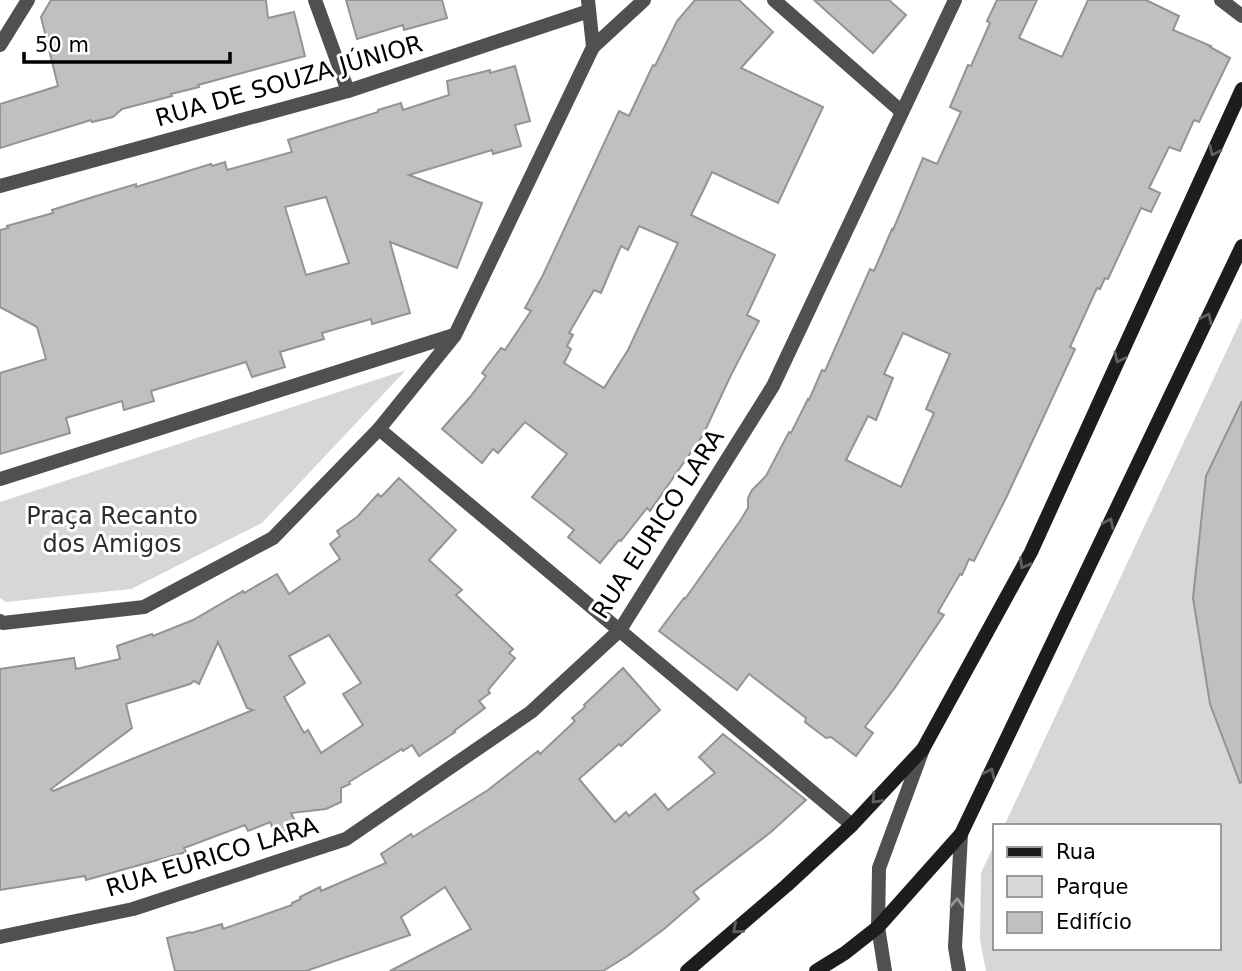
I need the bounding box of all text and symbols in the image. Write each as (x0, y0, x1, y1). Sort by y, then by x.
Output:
scale bar (24, 21, 231, 65)
street label: RUA DE SOUZA JÚNIOR (152, 28, 426, 133)
text: 50 m (35, 33, 89, 57)
one-way arrow (1208, 144, 1222, 156)
one-way arrow (1199, 313, 1213, 325)
one-way arrow (1113, 351, 1127, 363)
street label: RUA EURICO LARA (586, 423, 730, 624)
park label: Praça Recanto dos Amigos (26, 502, 198, 558)
one-way arrow (1101, 518, 1115, 530)
one-way arrow (1019, 557, 1032, 570)
one-way arrow (982, 768, 996, 780)
one-way arrow (872, 791, 885, 804)
street label: RUA EURICO LARA (102, 811, 322, 903)
legend (993, 824, 1221, 950)
text: Rua (1056, 840, 1096, 864)
text: Parque (1056, 875, 1128, 899)
one-way arrow (950, 897, 965, 908)
text: Edifício (1056, 910, 1132, 934)
one-way arrow (732, 921, 745, 933)

